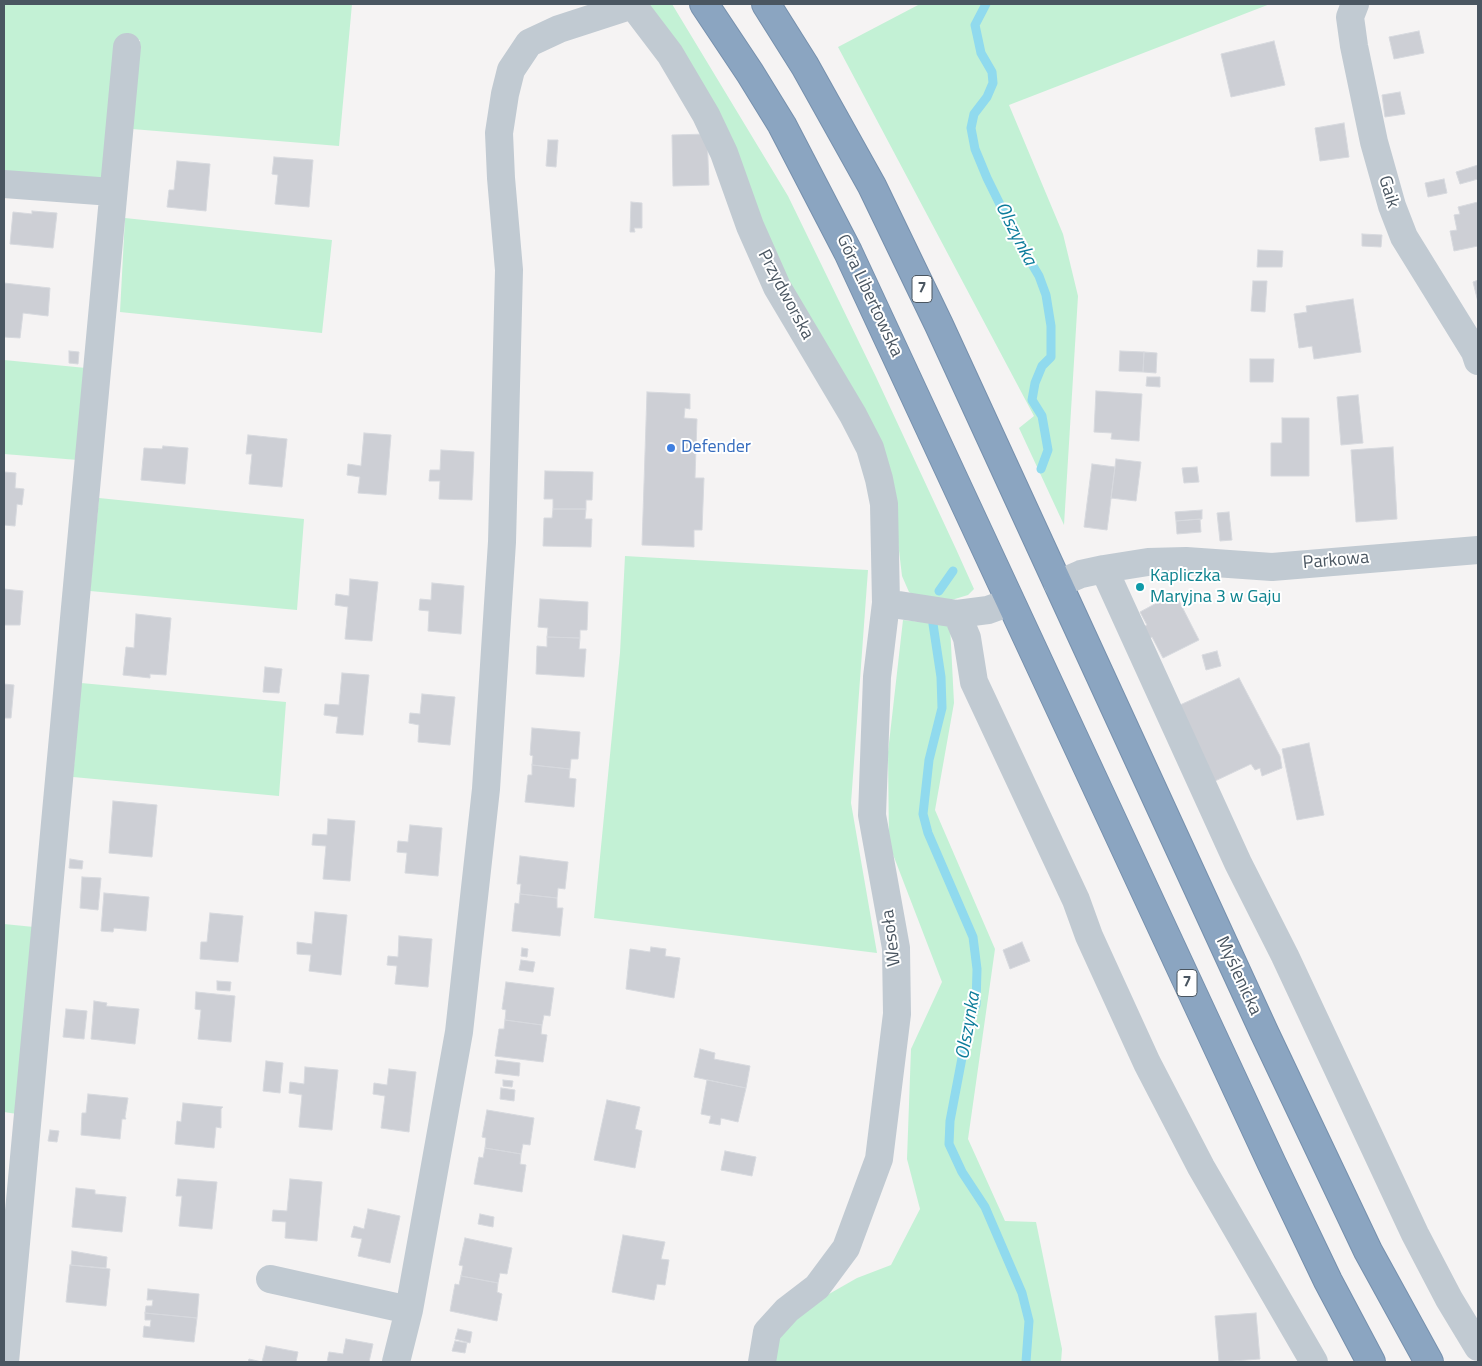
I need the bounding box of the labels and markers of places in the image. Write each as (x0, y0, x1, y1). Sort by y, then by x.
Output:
place label: Defender (681, 437, 751, 459)
marker: Defender (665, 442, 677, 454)
place label: Kapliczka Maryjna 3 w Gaju (1150, 566, 1281, 608)
marker: Kapliczka Maryjna 3 w Gaju (1134, 581, 1146, 593)

